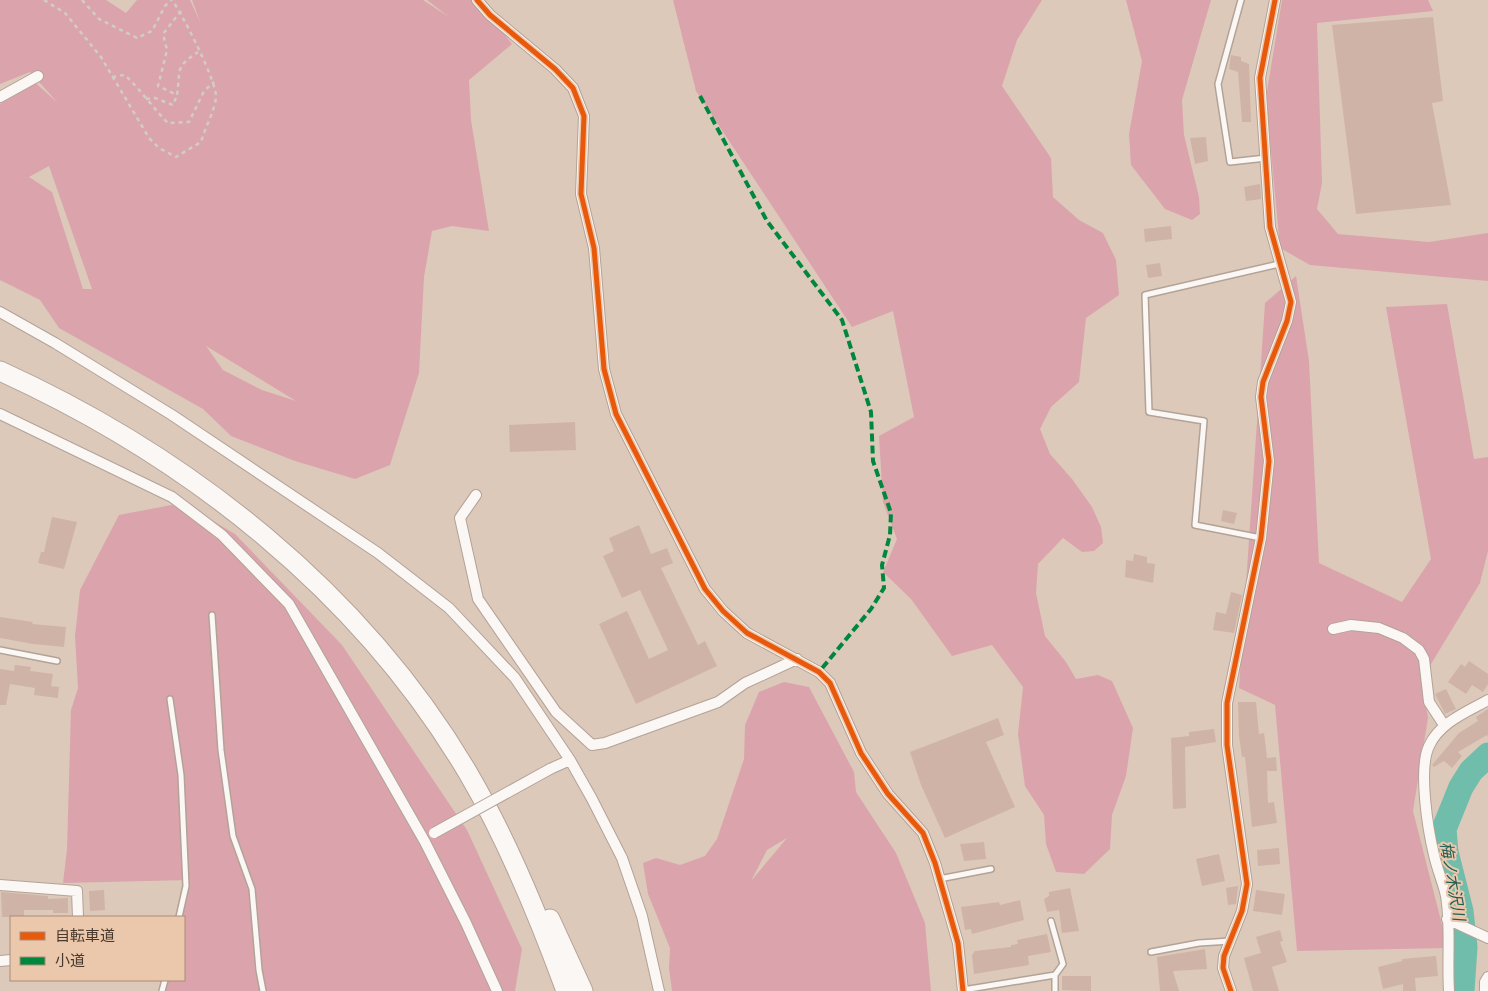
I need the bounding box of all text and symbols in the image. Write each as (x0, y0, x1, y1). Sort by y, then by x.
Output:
water label: 梅ノ木沢川 (1437, 840, 1470, 924)
legend (10, 916, 185, 981)
text: 自転車道 (55, 926, 115, 944)
text: 小道 (55, 951, 85, 969)

